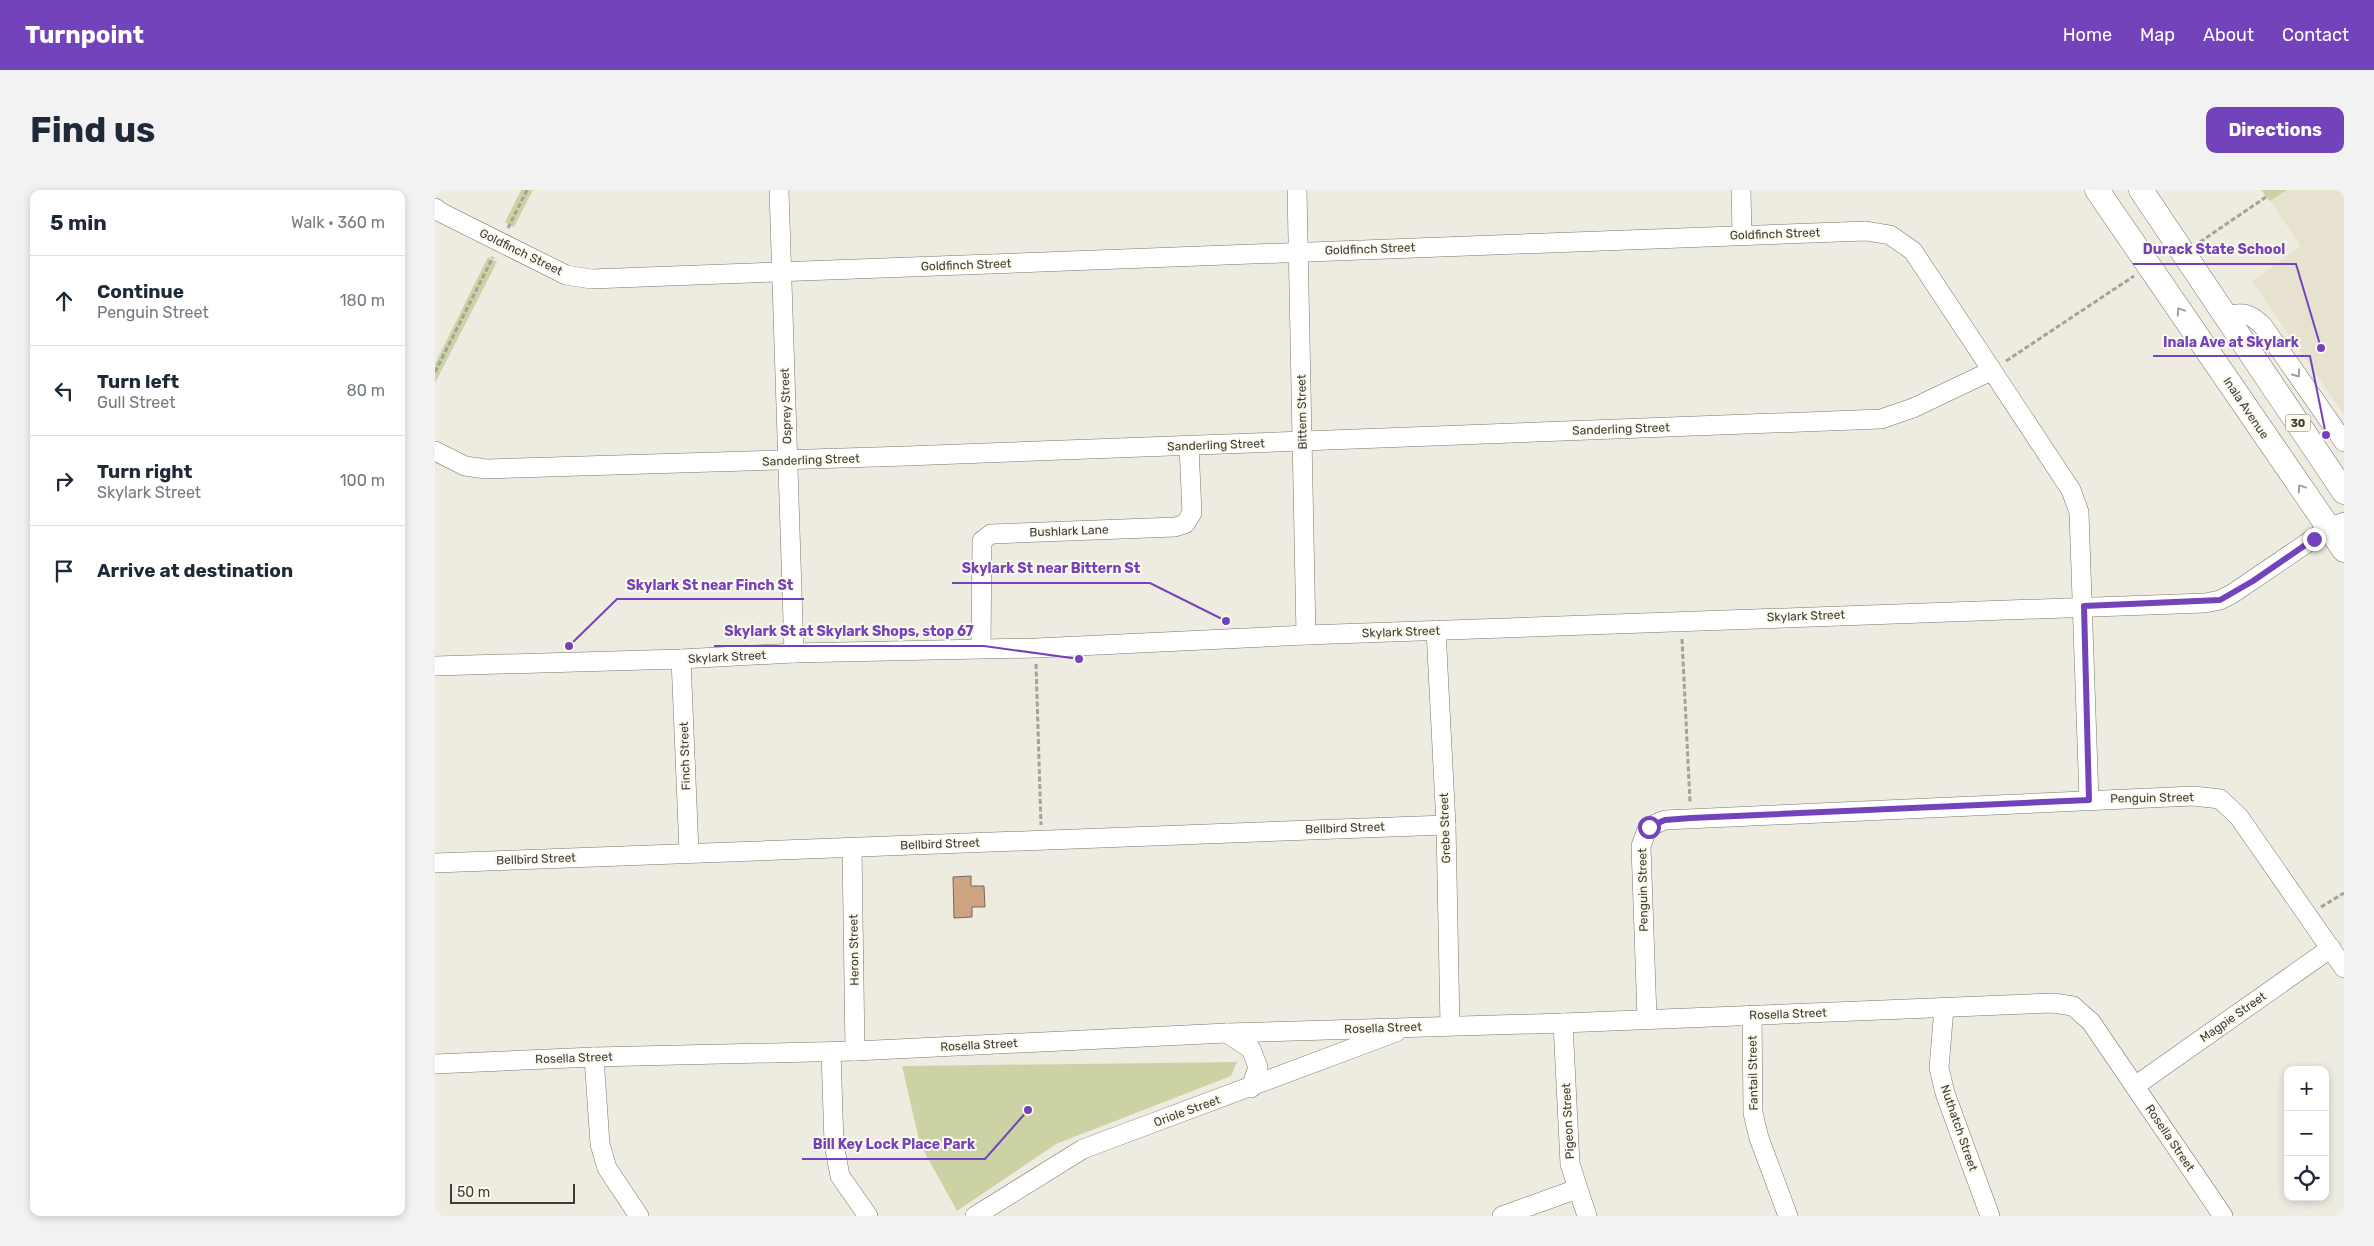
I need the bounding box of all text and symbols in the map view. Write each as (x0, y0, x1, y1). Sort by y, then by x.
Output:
text: Turnpoint (25, 21, 144, 49)
text: Home (2063, 24, 2112, 46)
text: Map (2140, 24, 2175, 46)
text: About (2203, 24, 2254, 46)
text: Contact (2282, 24, 2349, 46)
button: Directions (2206, 107, 2344, 153)
text: Find us (30, 109, 155, 151)
text: 5 min (50, 210, 107, 235)
text: Walk · 360 m (291, 213, 385, 232)
street label: Goldfinch Street (1730, 225, 1821, 243)
street label: Goldfinch Street (477, 226, 565, 278)
callout: Durack State School (2133, 235, 2296, 264)
street label: Goldfinch Street (1325, 240, 1416, 258)
text: Durack State School (2143, 241, 2285, 258)
street label: Goldfinch Street (921, 256, 1012, 274)
text: Continue (97, 280, 184, 303)
icon: ahead (50, 287, 78, 315)
text: 180 m (340, 291, 385, 310)
text: Penguin Street (97, 303, 209, 322)
one-way arrow (2177, 307, 2186, 317)
callout: Inala Ave at Skylark (2153, 327, 2310, 356)
text: Inala Ave at Skylark (2163, 334, 2300, 351)
street label: Osprey Street (778, 367, 794, 444)
one-way arrow (2291, 368, 2300, 378)
text: Turn left (97, 370, 179, 393)
street label: Bittem Street (1294, 374, 1310, 450)
street label: Inala Avenue (2220, 374, 2272, 442)
icon: left (50, 377, 78, 405)
text: 80 m (347, 381, 385, 400)
text: Gull Street (97, 393, 175, 412)
road number: 30 (2285, 414, 2311, 432)
street label: Sanderling Street (1572, 420, 1670, 438)
street label: Sanderling Street (1167, 436, 1265, 454)
street label: Sanderling Street (762, 451, 860, 469)
text: Turn right (97, 460, 192, 483)
icon: right (50, 467, 78, 495)
text: 100 m (340, 471, 385, 490)
text: Skylark Street (97, 483, 201, 502)
one-way arrow (2298, 484, 2307, 494)
street label: Bushlark Lane (1029, 523, 1109, 539)
route end (2303, 528, 2326, 551)
callout: Skylark St near Bittern St (952, 554, 1150, 583)
icon: arrive (50, 557, 78, 585)
text: Arrive at destination (97, 559, 293, 582)
text: Skylark St near Bittern St (962, 560, 1141, 577)
callout: Skylark St near Finch St (617, 570, 804, 599)
text: Skylark St near Finch St (627, 577, 794, 594)
street label: Skylark Street (1767, 608, 1846, 624)
callout: Skylark St at Skylark Shops, stop 67 (714, 617, 984, 646)
text: Skylark St at Skylark Shops, stop 67 (724, 623, 974, 640)
street label: Skylark Street (1362, 624, 1441, 640)
street label: Skylark Street (688, 648, 767, 666)
street label: Finch Street (677, 721, 693, 791)
street label: Penguin Street (2110, 790, 2194, 806)
street label: Grebe Street (1437, 792, 1453, 864)
route start (1638, 816, 1661, 839)
street label: Bellbird Street (1305, 820, 1385, 836)
street label: Bellbird Street (900, 836, 980, 852)
street label: Penguin Street (1635, 848, 1651, 932)
street label: Bellbird Street (496, 851, 576, 867)
street label: Heron Street (846, 914, 862, 986)
street label: Magpie Street (2197, 989, 2269, 1045)
street label: Rosella Street (1749, 1006, 1827, 1022)
street label: Rosella Street (1344, 1020, 1422, 1036)
street label: Fantail Street (1745, 1035, 1761, 1111)
street label: Rosella Street (940, 1036, 1018, 1054)
street label: Rosella Street (535, 1050, 613, 1066)
map controls (2284, 1066, 2329, 1201)
button: + (2284, 1066, 2329, 1111)
street label: Pigeon Street (1559, 1082, 1577, 1159)
street label: Nuthatch Street (1938, 1083, 1980, 1173)
street label: Oriole Street (1152, 1092, 1222, 1130)
street label: Rosella Street (2142, 1102, 2198, 1174)
button: − (2284, 1111, 2329, 1156)
callout: Bill Key Lock Place Park (802, 1130, 985, 1159)
text: Bill Key Lock Place Park (813, 1136, 976, 1153)
button: locate (2284, 1156, 2329, 1201)
scale bar (450, 1181, 575, 1204)
text: 50 m (457, 1184, 490, 1201)

